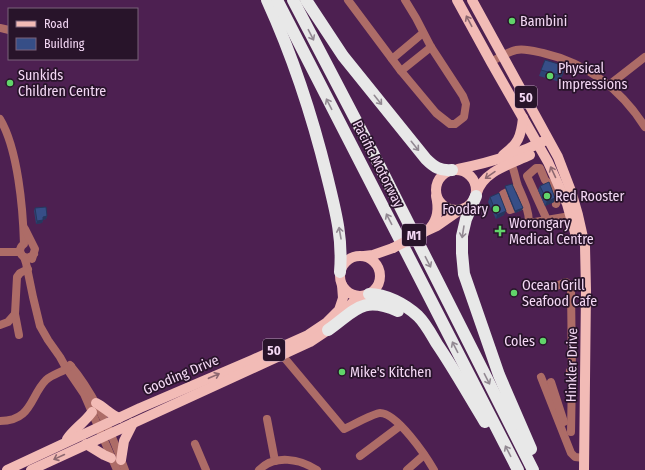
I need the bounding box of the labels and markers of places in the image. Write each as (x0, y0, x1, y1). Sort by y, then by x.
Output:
place label: Bambini (520, 13, 567, 30)
marker: Bambini (507, 16, 517, 26)
place label: Physical Impressions (558, 60, 627, 93)
place label: Sunkids Children Centre (18, 67, 106, 100)
marker: Physical Impressions (545, 71, 555, 81)
marker: Sunkids Children Centre (5, 78, 15, 88)
place label: Red Rooster (555, 188, 625, 205)
marker: Red Rooster (542, 191, 552, 201)
place label: Foodary (442, 201, 489, 218)
marker: Foodary (491, 204, 501, 214)
place label: Worongary Medical Centre (509, 215, 594, 248)
marker: Worongary Medical Centre (494, 225, 506, 237)
place label: Ocean Grill Seafood Cafe (522, 277, 597, 310)
marker: Ocean Grill Seafood Cafe (509, 288, 519, 298)
place label: Coles (504, 333, 535, 350)
marker: Coles (538, 336, 548, 346)
place label: Mike's Kitchen (350, 364, 432, 381)
marker: Mike's Kitchen (337, 367, 347, 377)

